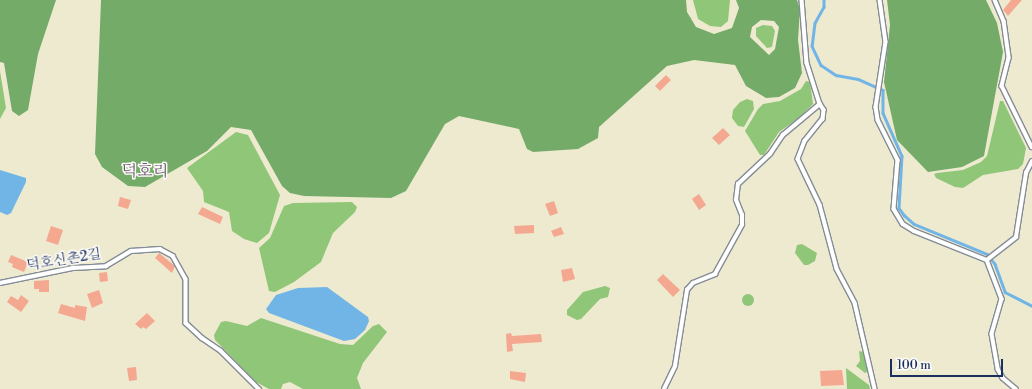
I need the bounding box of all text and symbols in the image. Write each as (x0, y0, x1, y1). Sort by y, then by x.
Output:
district label: 덕호리 (122, 161, 168, 181)
street label: 덕호신촌2길 (25, 246, 103, 274)
scale bar (892, 351, 1005, 377)
text: 100 m (897, 358, 931, 373)

